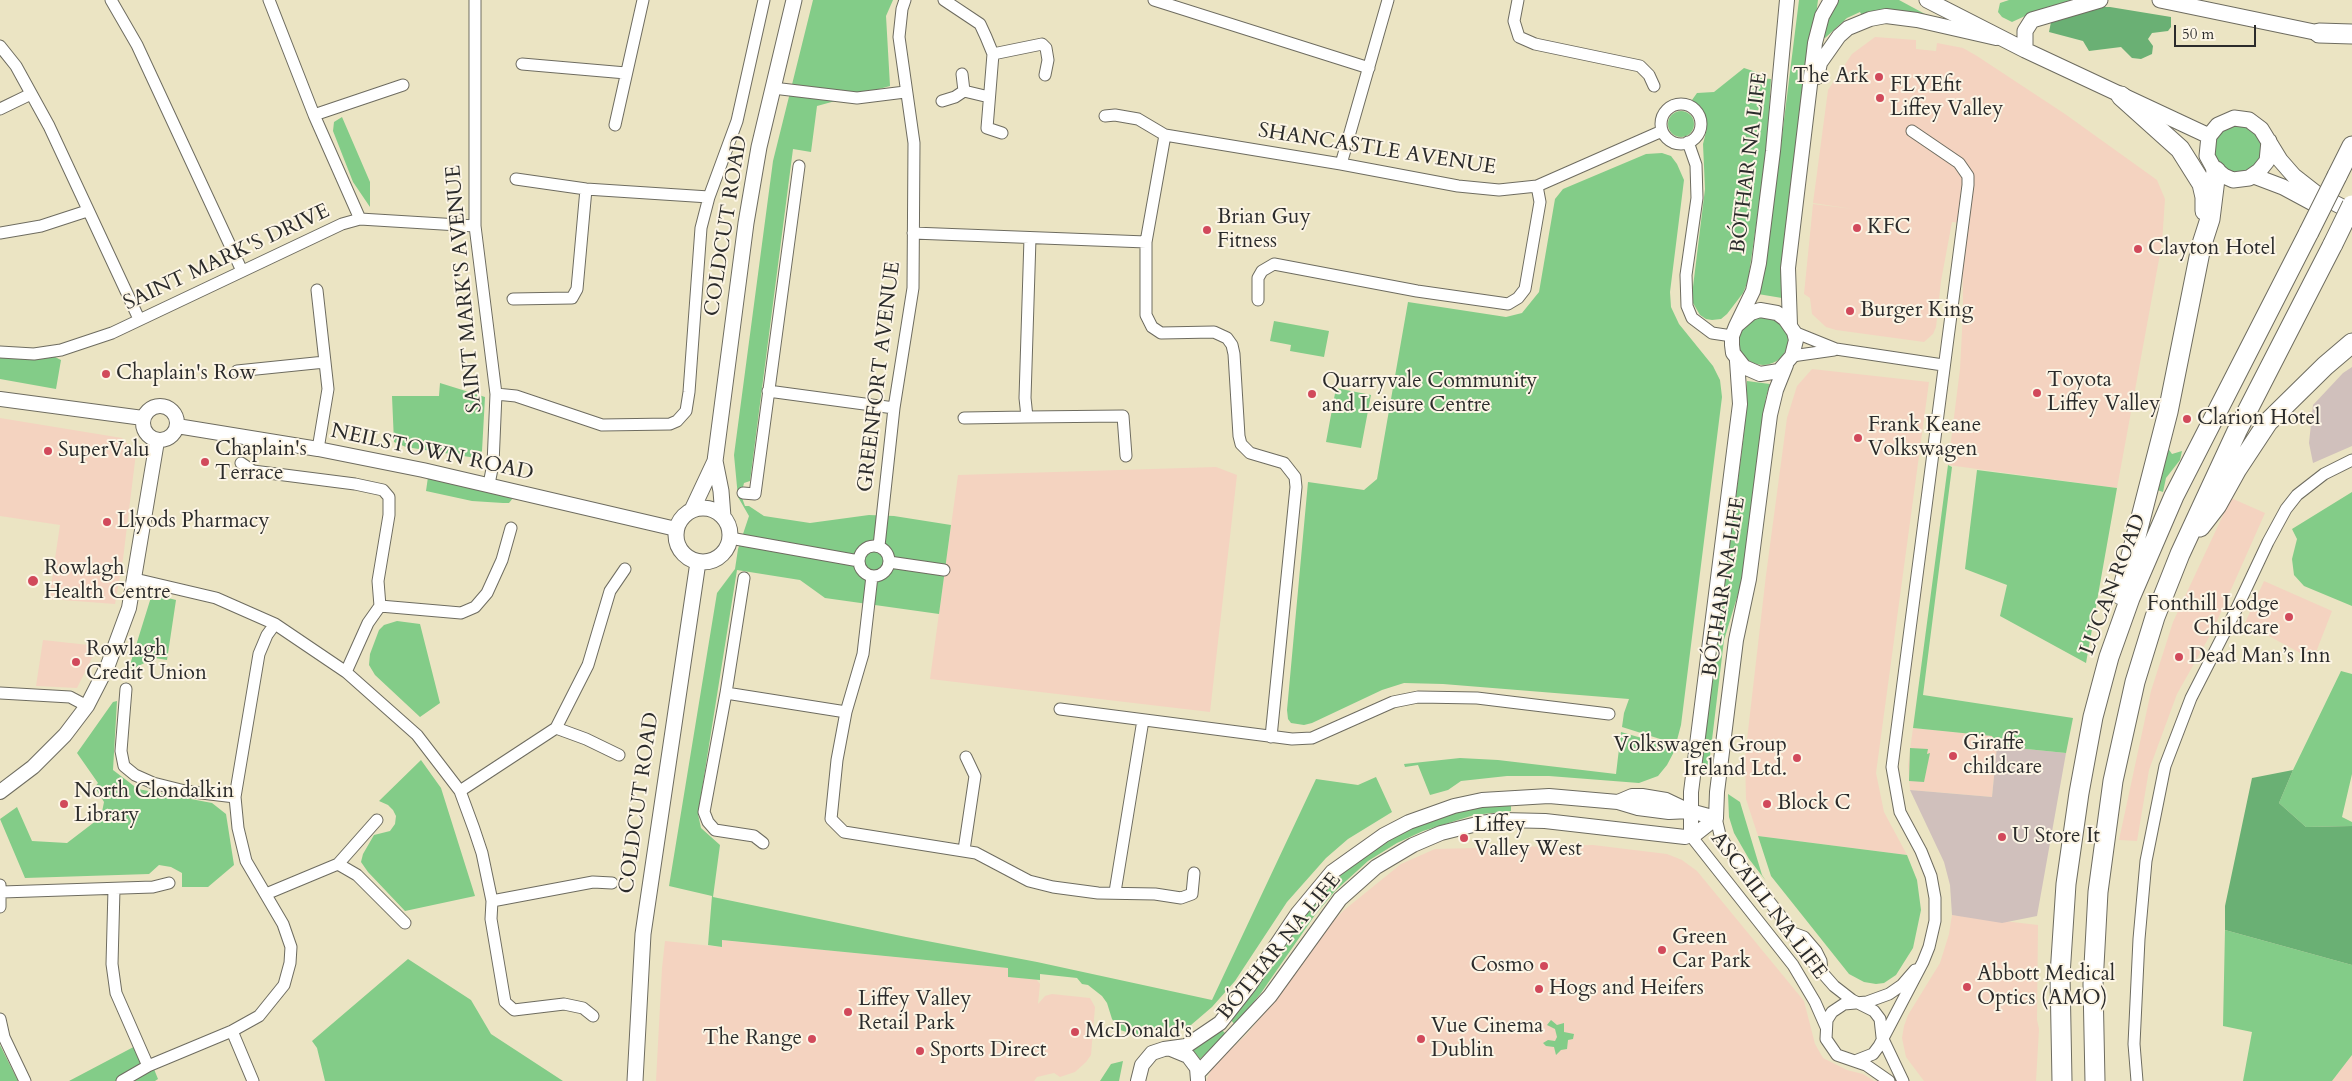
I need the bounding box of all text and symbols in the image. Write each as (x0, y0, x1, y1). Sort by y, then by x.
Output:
scale bar (2177, 15, 2260, 47)
text: 50 m (2182, 24, 2214, 44)
place label: The Ark (1793, 64, 1869, 90)
street label: BÓTHAR NA LIFE (1726, 71, 1774, 255)
marker: The Ark (1873, 71, 1885, 83)
place label: FLYEfit Liffey Valley (1890, 73, 2003, 123)
marker: FLYEfit Liffey Valley (1874, 92, 1886, 104)
street label: SHANCASTLE AVENUE (1256, 119, 1498, 181)
street label: COLDCUT ROAD (700, 134, 754, 318)
street label: SAINT MARK'S AVENUE (442, 164, 488, 414)
street label: SAINT MARK'S DRIVE (120, 199, 334, 317)
place label: Brian Guy Fitness (1217, 205, 1311, 255)
place label: KFC (1867, 215, 1911, 241)
marker: KFC (1851, 222, 1863, 234)
marker: Brian Guy Fitness (1201, 224, 1213, 236)
place label: Clayton Hotel (2148, 236, 2276, 262)
marker: Clayton Hotel (2132, 243, 2144, 255)
street label: GREENFORT AVENUE (853, 260, 907, 494)
place label: Burger King (1860, 298, 1973, 324)
marker: Burger King (1844, 305, 1856, 317)
place label: Chaplain's Row (116, 361, 256, 387)
marker: Chaplain's Row (100, 368, 112, 380)
place label: Toyota Liffey Valley (2047, 368, 2160, 418)
place label: Quarryvale Community and Leisure Centre (1322, 369, 1537, 419)
marker: Toyota Liffey Valley (2031, 387, 2043, 399)
marker: Quarryvale Community and Leisure Centre (1306, 388, 1318, 400)
place label: Clarion Hotel (2197, 406, 2320, 432)
place label: Frank Keane Volkswagen (1868, 413, 1981, 463)
marker: Clarion Hotel (2181, 413, 2193, 425)
street label: NEILSTOWN ROAD (329, 419, 535, 487)
marker: Frank Keane Volkswagen (1852, 432, 1864, 444)
place label: Chaplain's Terrace (215, 437, 307, 487)
place label: SuperValu (58, 438, 150, 464)
marker: SuperValu (42, 445, 54, 457)
marker: Chaplain's Terrace (199, 456, 211, 468)
street label: BÓTHAR NA LIFE (1698, 495, 1752, 679)
place label: Llyods Pharmacy (117, 509, 270, 535)
street label: LUCAN ROAD (2076, 511, 2152, 659)
marker: Llyods Pharmacy (101, 516, 113, 528)
place label: Rowlagh Health Centre (44, 556, 171, 606)
marker: Rowlagh Health Centre (26, 574, 40, 588)
place label: Fonthill Lodge Childcare (2147, 592, 2279, 642)
marker: Fonthill Lodge Childcare (2283, 611, 2295, 623)
place label: Rowlagh Credit Union (86, 637, 207, 687)
place label: Dead Man’s Inn (2189, 644, 2331, 670)
marker: Dead Man’s Inn (2173, 651, 2185, 663)
marker: Rowlagh Credit Union (70, 656, 82, 668)
street label: COLDCUT ROAD (615, 711, 665, 895)
place label: Giraffe childcare (1963, 731, 2042, 781)
place label: Volkswagen Group Ireland Ltd. (1613, 733, 1787, 783)
marker: Giraffe childcare (1947, 750, 1959, 762)
marker: Volkswagen Group Ireland Ltd. (1791, 752, 1803, 764)
place label: North Clondalkin Library (74, 779, 234, 829)
place label: Block C (1777, 791, 1850, 817)
marker: North Clondalkin Library (58, 798, 70, 810)
marker: Block C (1761, 798, 1773, 810)
place label: Liffey Valley West (1474, 813, 1582, 863)
place label: U Store It (2012, 824, 2100, 850)
street label: ASCAILL NA LIFE (1704, 827, 1832, 985)
marker: U Store It (1996, 831, 2008, 843)
marker: Liffey Valley West (1458, 832, 1470, 844)
street label: BÓTHAR NA LIFE (1213, 868, 1347, 1026)
place label: Green Car Park (1672, 925, 1751, 975)
marker: Green Car Park (1656, 944, 1668, 956)
place label: Cosmo (1470, 953, 1534, 979)
marker: Cosmo (1538, 960, 1550, 972)
place label: Abbott Medical Optics (AMO) (1977, 962, 2115, 1012)
place label: Hogs and Heifers (1549, 976, 1704, 1002)
marker: Abbott Medical Optics (AMO) (1961, 981, 1973, 993)
marker: Hogs and Heifers (1533, 983, 1545, 995)
place label: Liffey Valley Retail Park (858, 987, 971, 1037)
marker: Liffey Valley Retail Park (842, 1006, 854, 1018)
place label: Vue Cinema Dublin (1431, 1014, 1543, 1064)
place label: McDonald's (1085, 1019, 1192, 1045)
place label: The Range (703, 1026, 802, 1052)
marker: McDonald's (1069, 1026, 1081, 1038)
marker: The Range (806, 1033, 818, 1045)
marker: Vue Cinema Dublin (1415, 1033, 1427, 1045)
place label: Sports Direct (930, 1038, 1046, 1064)
marker: Sports Direct (914, 1045, 926, 1057)

